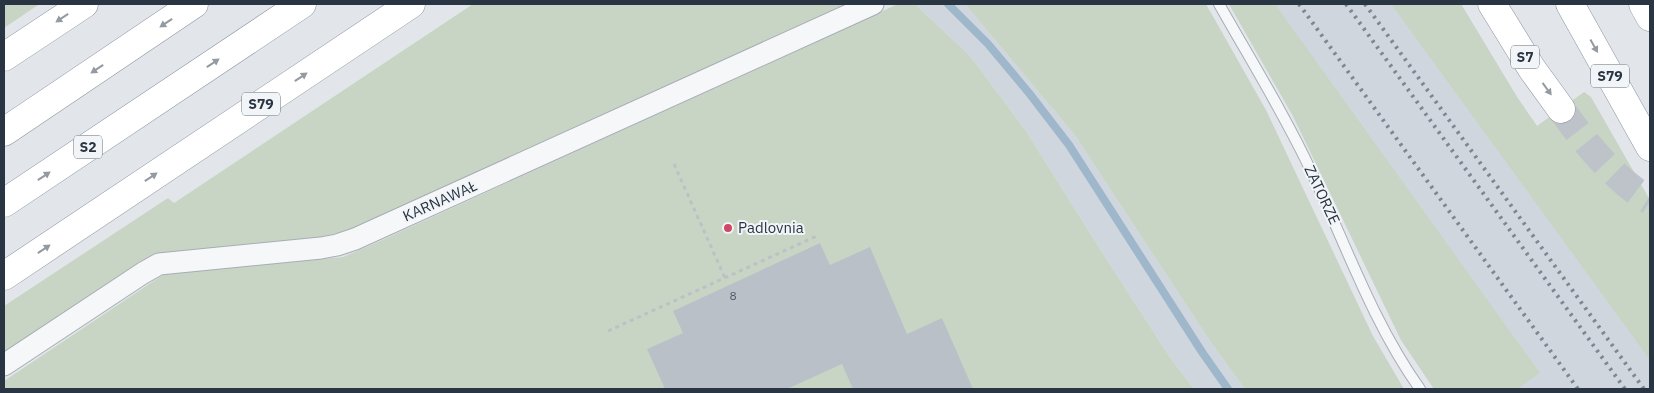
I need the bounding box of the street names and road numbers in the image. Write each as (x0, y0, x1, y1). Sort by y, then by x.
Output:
road number: S7 (1511, 46, 1539, 68)
road number: S79 (1591, 64, 1629, 88)
road number: S79 (242, 92, 280, 116)
road number: S2 (74, 136, 102, 158)
street label: ZATORZE (1300, 162, 1344, 227)
street label: KARNAWAŁ (400, 176, 480, 225)

